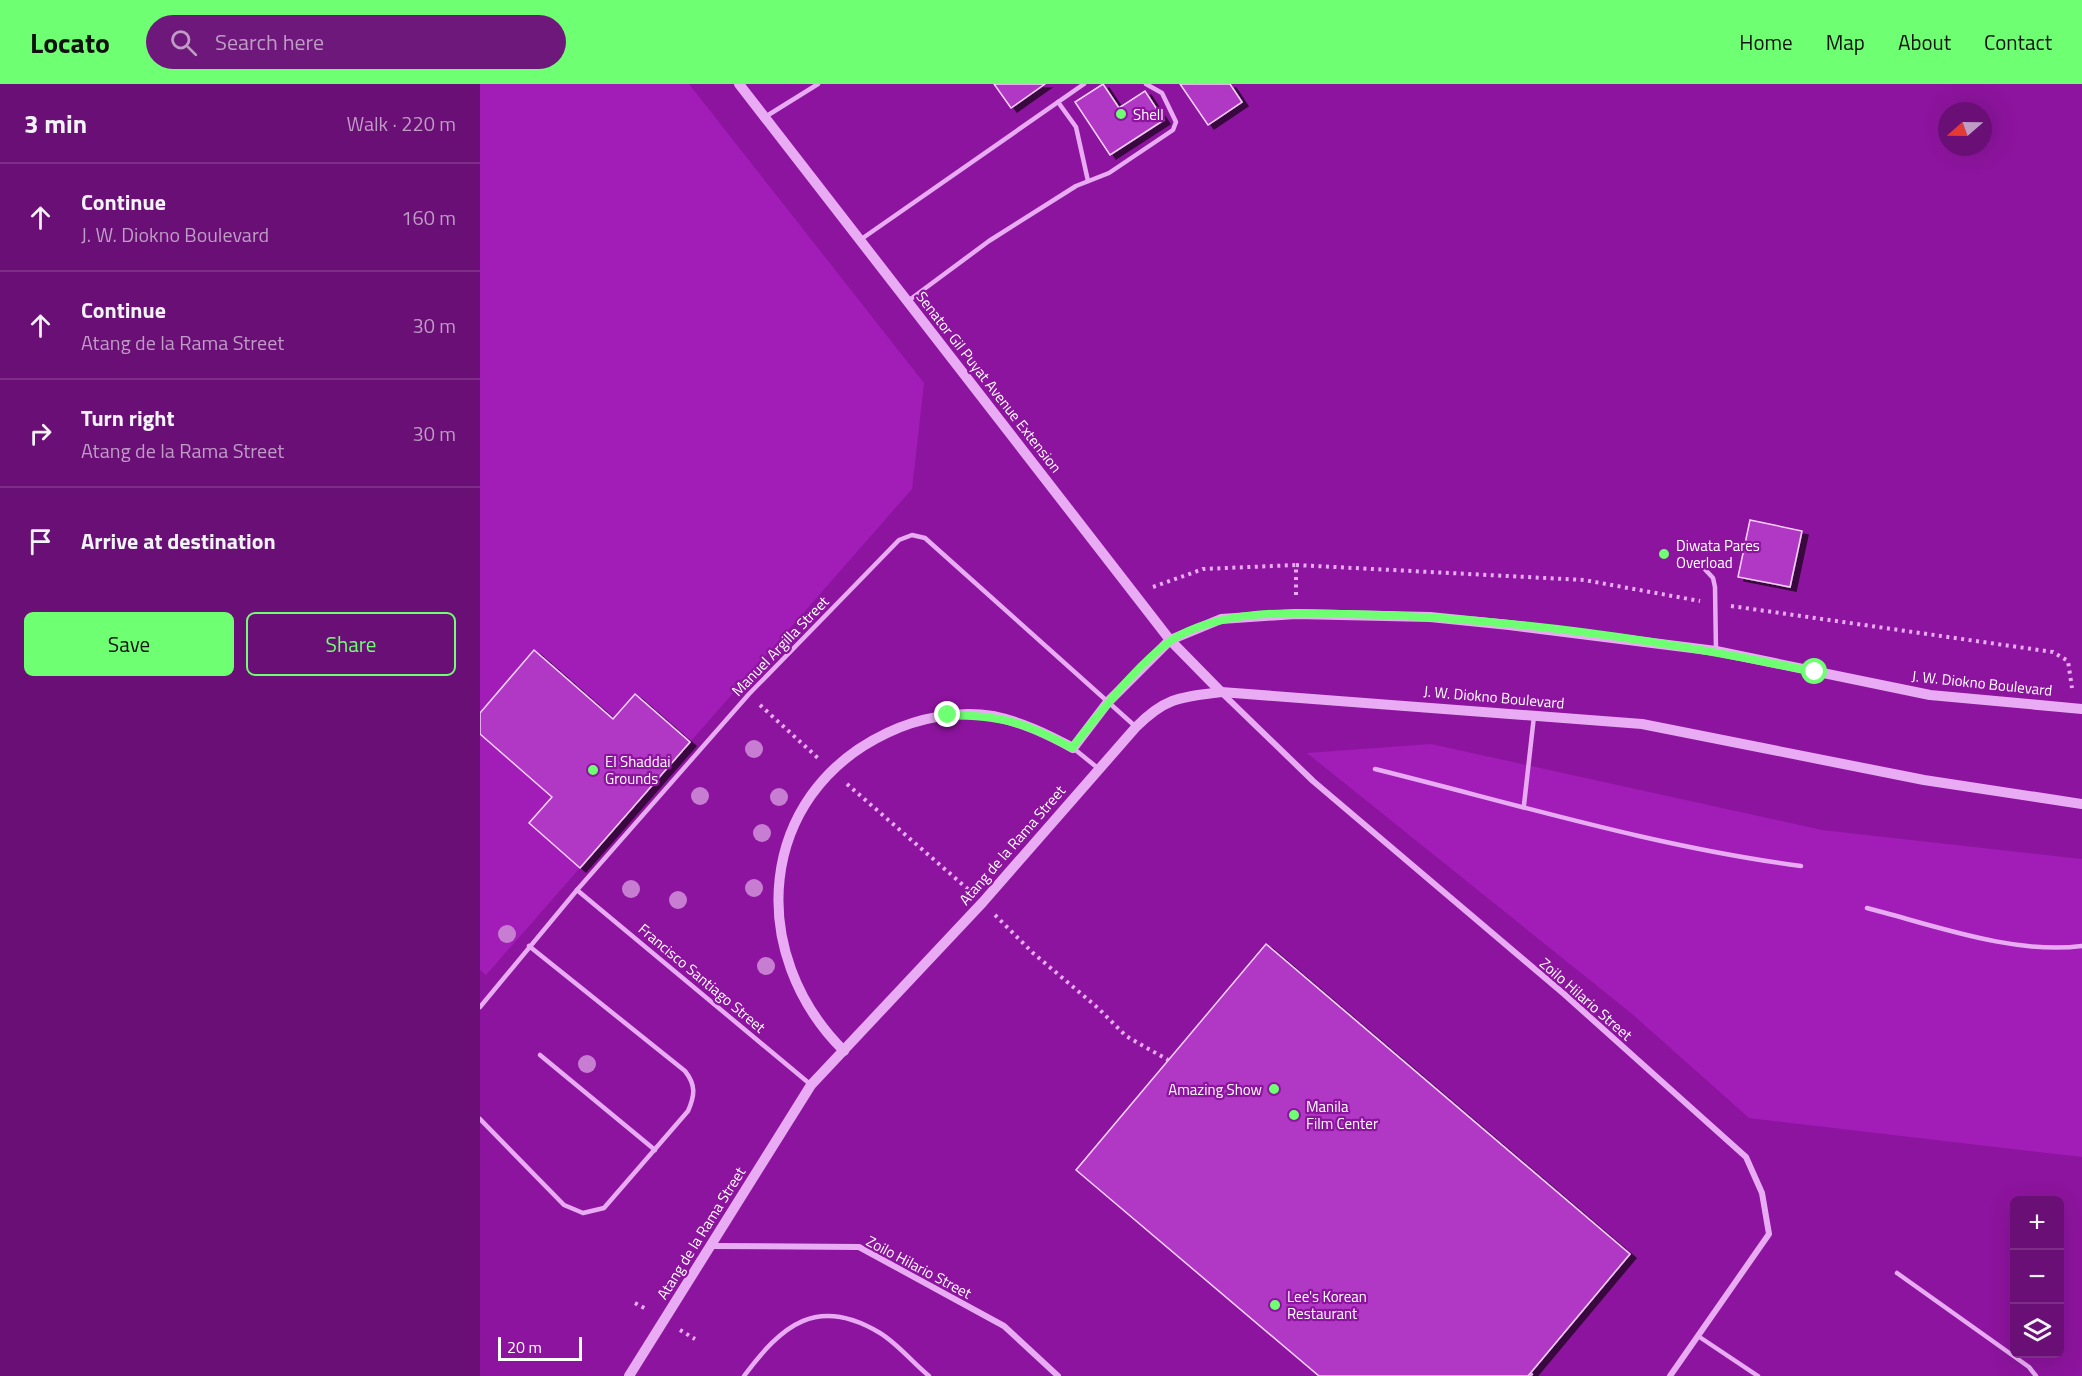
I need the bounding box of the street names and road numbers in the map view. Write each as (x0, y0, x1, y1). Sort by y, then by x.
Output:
street label: Senator Gil Puyat Avenue Extension (911, 286, 1067, 478)
street label: Manuel Argilla Street (726, 590, 835, 701)
street label: J. W. Diokno Boulevard (1911, 664, 2053, 702)
street label: J. W. Diokno Boulevard (1423, 679, 1565, 715)
street label: Atang de la Rama Street (953, 779, 1071, 910)
street label: Francisco Santiago Street (633, 918, 771, 1039)
street label: Zoilo Hilario Street (1534, 952, 1638, 1046)
street label: Atang de la Rama Street (651, 1162, 752, 1304)
street label: Zoilo Hilario Street (862, 1229, 976, 1305)

